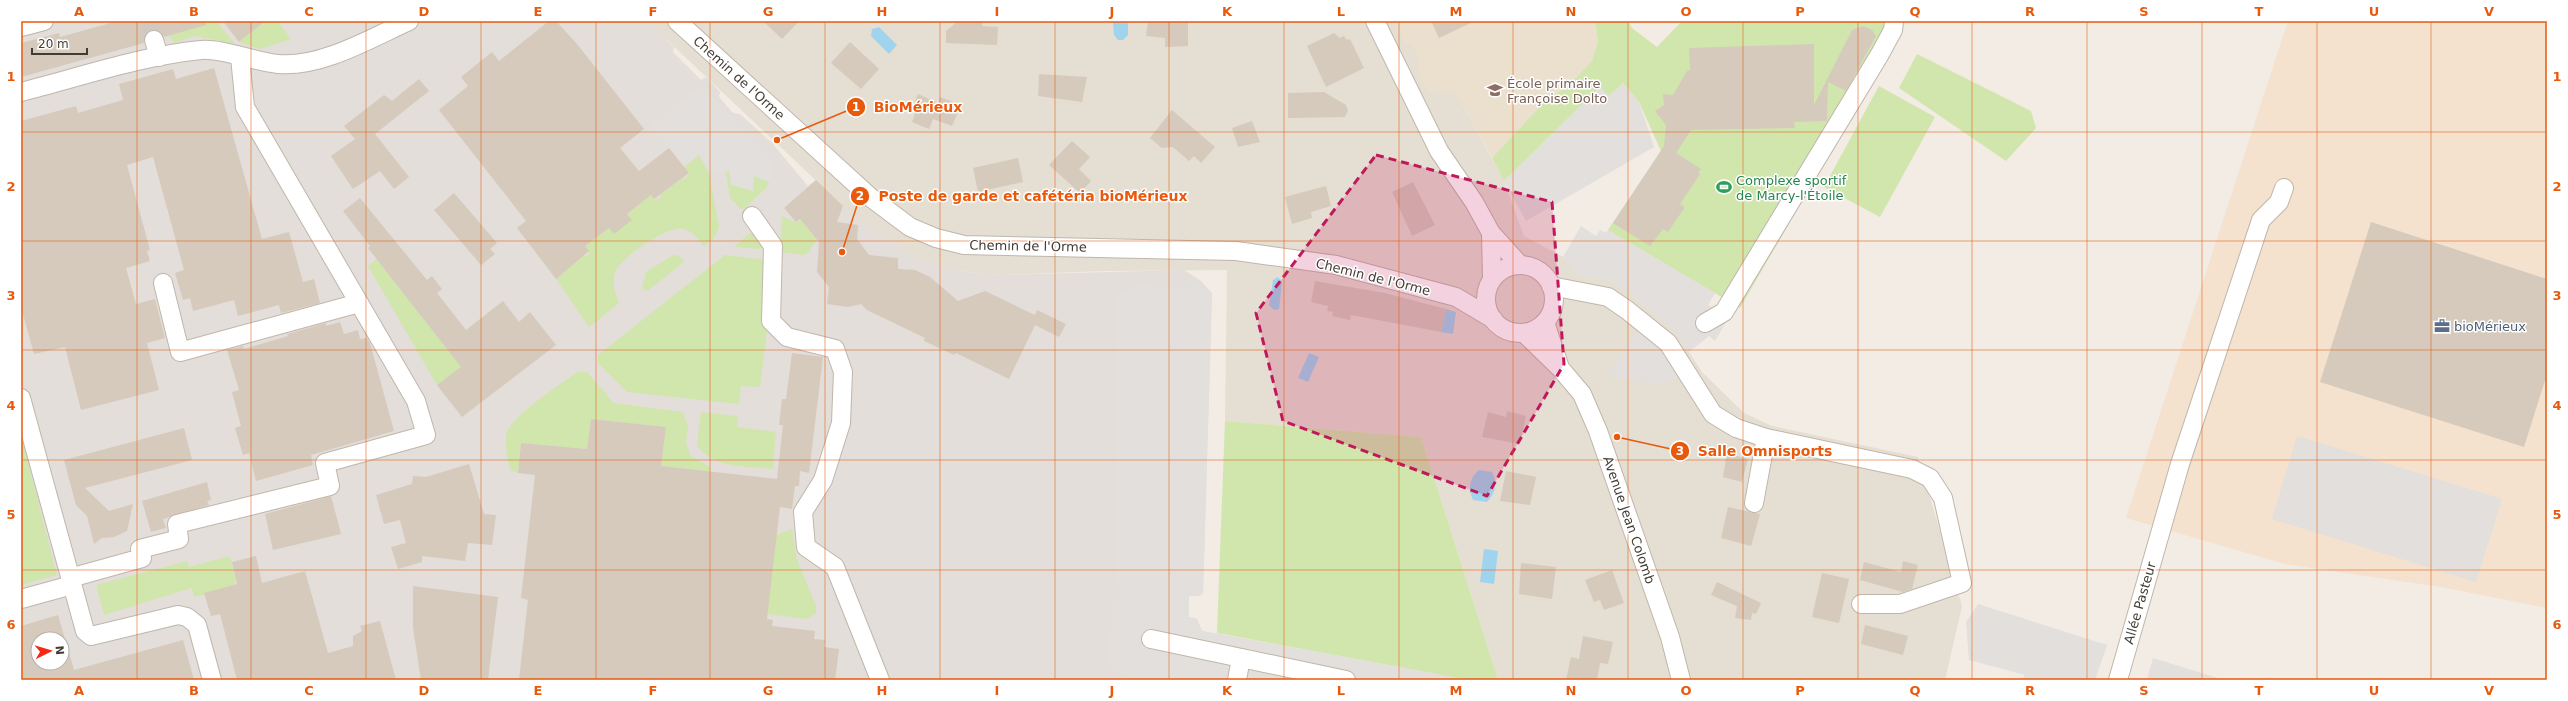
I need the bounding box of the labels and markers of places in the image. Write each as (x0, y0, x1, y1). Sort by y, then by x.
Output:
place label: École primaire Françoise Dolto (1507, 76, 1607, 106)
school or university icon: École primaire Françoise Dolto (1486, 81, 1504, 99)
callout: BioMérieux (846, 94, 970, 120)
place label: Complexe sportif de Marcy-l'Étoile (1736, 173, 1847, 203)
sports icon: Complexe sportif de Marcy-l'Étoile (1715, 178, 1733, 196)
callout: Poste de garde et cafétéria bioMérieux (850, 183, 1195, 209)
office icon: bioMérieux (2433, 317, 2451, 335)
place label: bioMérieux (2454, 319, 2526, 334)
callout: Salle Omnisports (1670, 438, 1840, 464)

